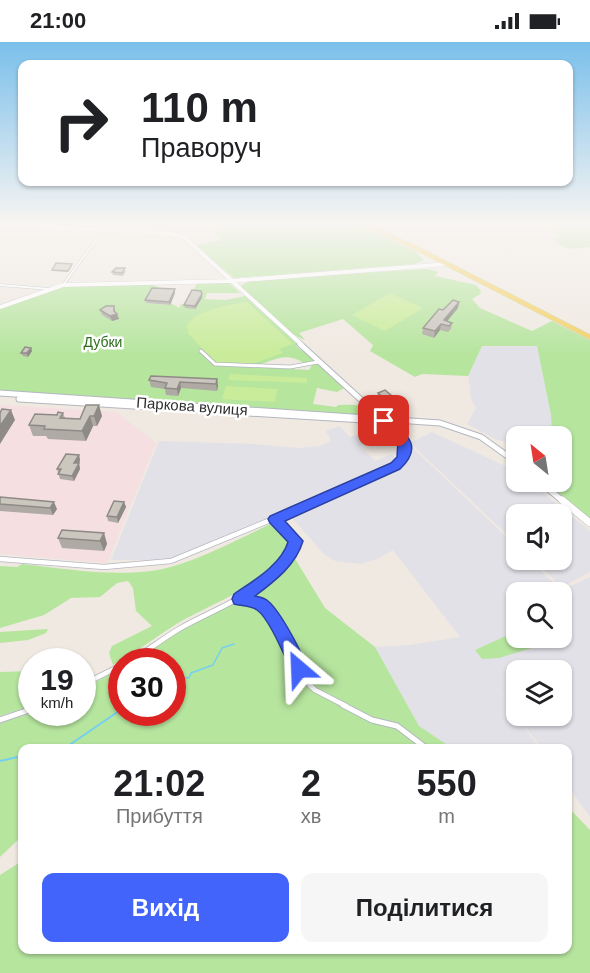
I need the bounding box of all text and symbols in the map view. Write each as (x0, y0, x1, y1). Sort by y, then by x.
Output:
text: 21:00 (30, 8, 86, 33)
icon: right (42, 84, 120, 162)
text: 110 m (141, 84, 258, 131)
text: Праворуч (141, 133, 262, 163)
park label: Дубки (84, 334, 122, 350)
street label: Паркова вулиця (136, 394, 248, 418)
pin (358, 395, 409, 446)
icon: arrive (367, 404, 400, 437)
north arrow (506, 426, 572, 492)
map controls (506, 426, 572, 726)
button: sound (506, 504, 572, 570)
button: search (506, 582, 572, 648)
position arrow (267, 637, 331, 701)
speed limit sign: 30 (108, 648, 186, 726)
button: layers (506, 660, 572, 726)
text: 19 (40, 663, 74, 696)
text: km/h (41, 694, 73, 711)
text: 21:02 (113, 763, 205, 804)
text: 2 (301, 763, 321, 804)
text: 550 (417, 763, 477, 804)
text: Прибуття (116, 805, 203, 827)
text: хв (301, 805, 321, 827)
text: m (438, 805, 455, 827)
button: Вихід (42, 873, 289, 942)
button: Поділитися (301, 873, 548, 942)

